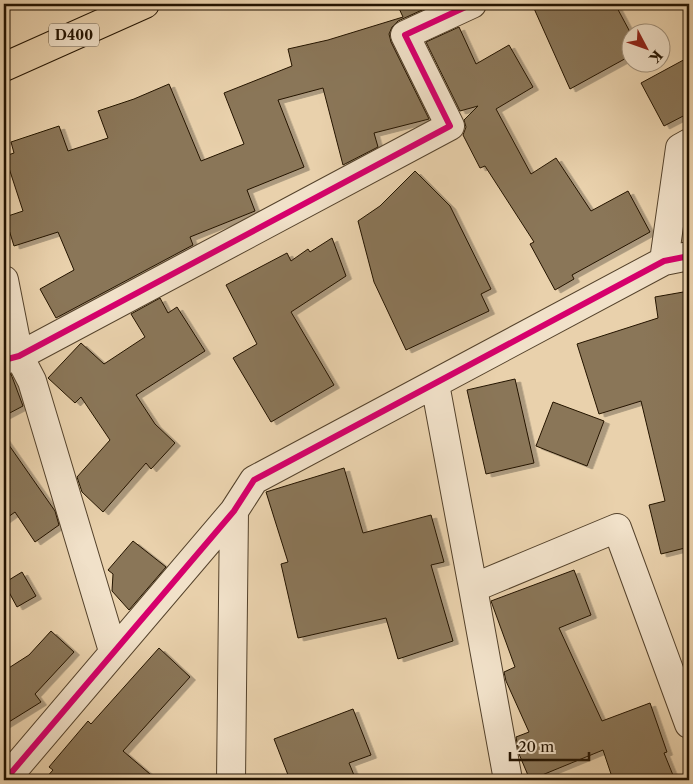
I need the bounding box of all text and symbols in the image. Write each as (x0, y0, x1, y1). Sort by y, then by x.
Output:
north arrow (620, 22, 670, 72)
road number: D400 (49, 24, 99, 46)
text: K (645, 46, 666, 67)
scale bar (510, 729, 589, 761)
text: 20 m (518, 737, 554, 756)

